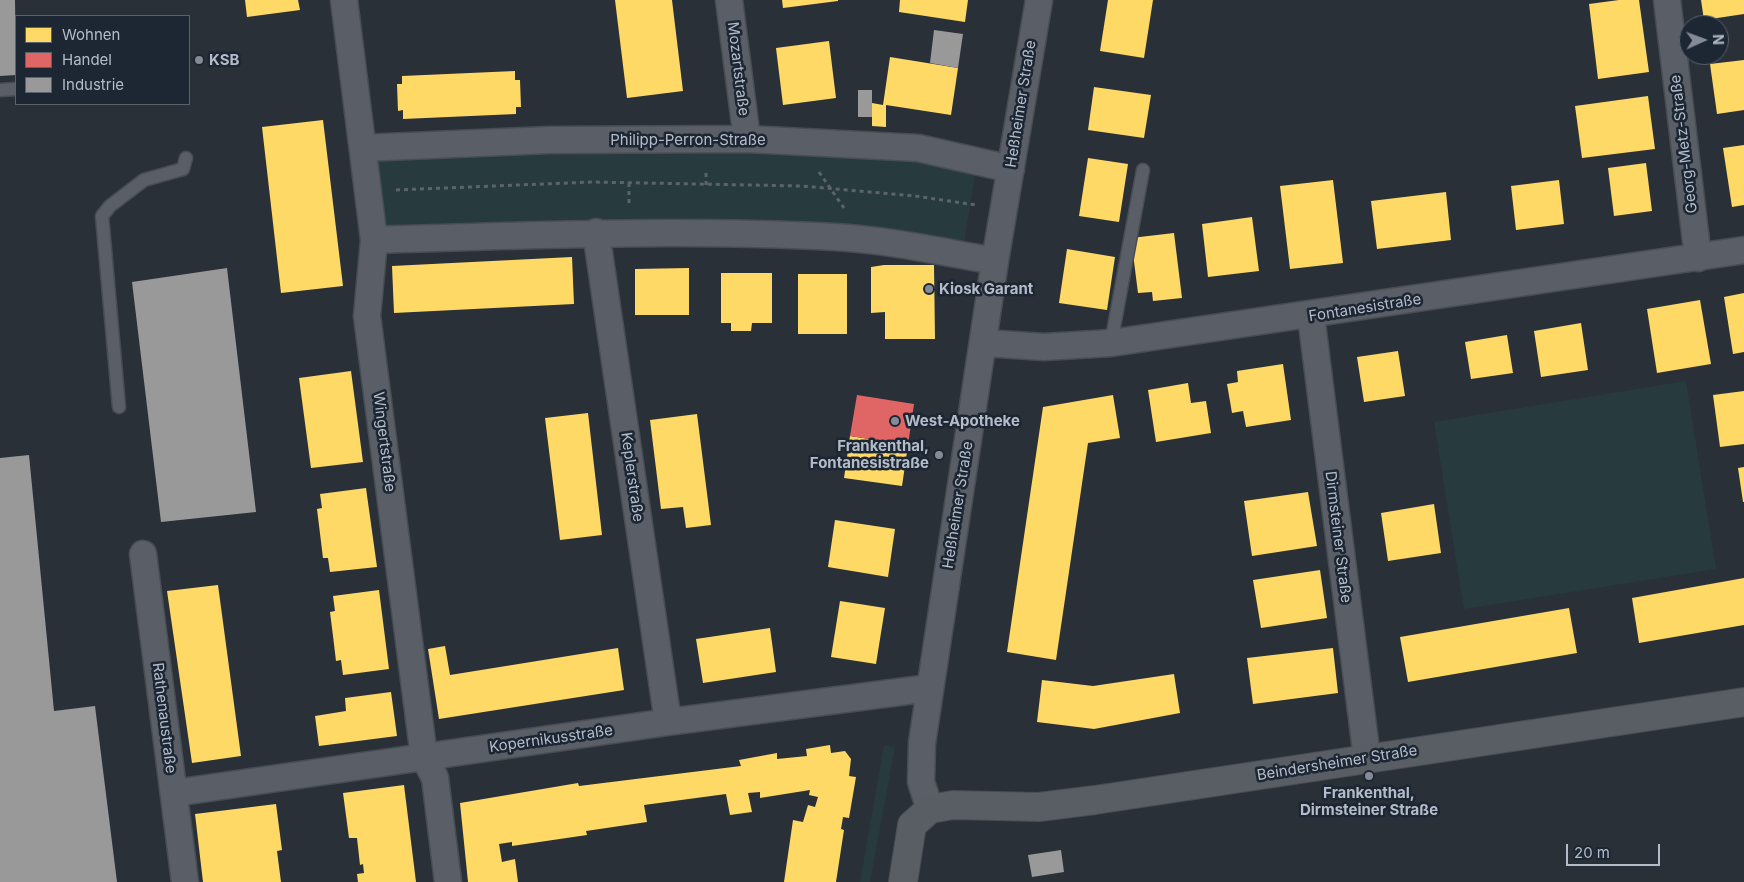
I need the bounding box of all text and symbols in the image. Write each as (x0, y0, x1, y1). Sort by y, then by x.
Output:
legend (15, 15, 190, 105)
north arrow (1679, 15, 1729, 65)
street label: Mozartstraße (723, 21, 753, 117)
text: Wohnen (62, 25, 120, 44)
text: N (1710, 34, 1727, 45)
street label: Heßheimer Straße (1002, 39, 1040, 169)
text: Handel (62, 50, 112, 69)
place label: KSB (209, 51, 239, 69)
marker: KSB (193, 54, 205, 66)
street label: Georg-Metz-Straße (1667, 74, 1701, 214)
text: Industrie (62, 75, 124, 94)
street label: Philipp-Perron-Straße (610, 131, 766, 149)
place label: Kiosk Garant (939, 280, 1033, 298)
marker: Kiosk Garant (923, 283, 935, 295)
street label: Fontanesistraße (1308, 290, 1422, 326)
street label: Wingertstraße (369, 391, 399, 493)
place label: West-Apotheke (905, 412, 1020, 430)
marker: West-Apotheke (889, 415, 901, 427)
street label: Keplerstraße (617, 431, 647, 523)
place label: Frankenthal, Fontanesistraße (810, 437, 929, 472)
street label: Heßheimer Straße (939, 440, 977, 570)
marker: Frankenthal, Fontanesistraße (933, 449, 945, 461)
street label: Dirmsteiner Straße (1321, 470, 1355, 604)
street label: Rathenaustraße (148, 662, 180, 774)
street label: Kopernikusstraße (488, 721, 614, 757)
street label: Beindersheimer Straße (1256, 741, 1418, 785)
marker: Frankenthal, Dirmsteiner Straße (1363, 770, 1375, 782)
place label: Frankenthal, Dirmsteiner Straße (1300, 784, 1438, 819)
scale bar (1569, 834, 1663, 866)
text: 20 m (1574, 843, 1610, 862)

